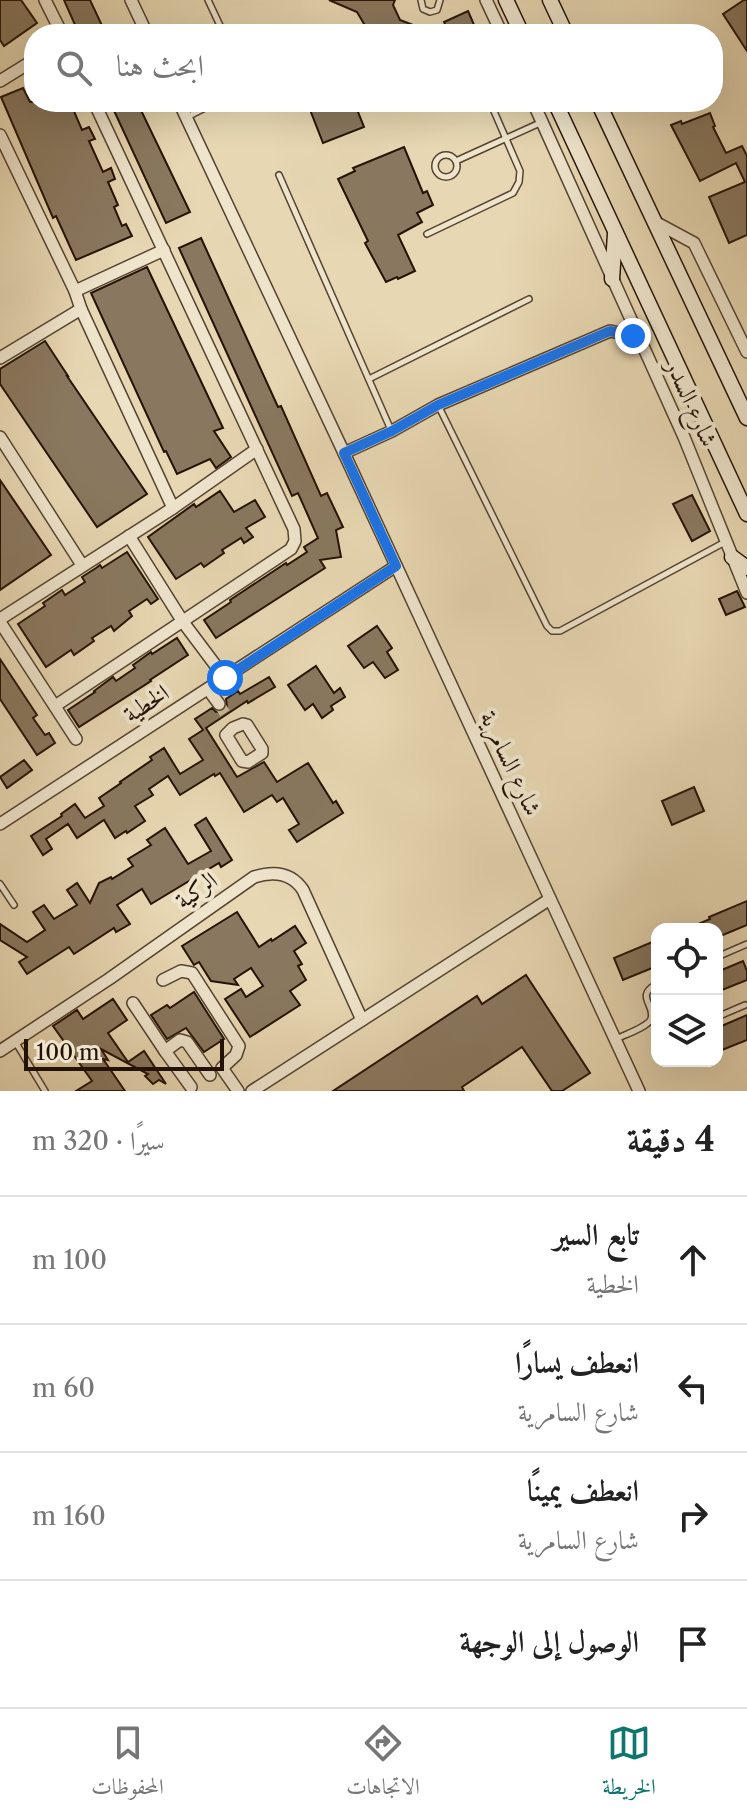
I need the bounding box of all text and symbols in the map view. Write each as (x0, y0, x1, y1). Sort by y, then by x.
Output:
search box (24, 24, 723, 112)
icon: search (52, 46, 96, 90)
text: ابحث هنا (116, 47, 204, 84)
route end (615, 318, 651, 354)
street label: شارع السدر (654, 353, 724, 453)
route start (207, 660, 243, 696)
street label: الخطية (118, 678, 174, 728)
street label: شارع السامرية (469, 706, 548, 822)
street label: الركية (169, 865, 223, 915)
map controls (651, 923, 723, 1067)
button: locate (651, 923, 723, 995)
button: layers (651, 995, 723, 1067)
scale bar (24, 1035, 224, 1071)
text: 100 m (36, 1039, 99, 1066)
text: 4 دقيقة (627, 1118, 715, 1160)
text: سيرًا · 320 m (32, 1125, 165, 1157)
text: تابع السير (553, 1216, 639, 1253)
icon: ahead (671, 1238, 715, 1282)
text: 100 m (32, 1244, 107, 1276)
text: الخطية (586, 1268, 639, 1300)
text: انعطف يسارًا (515, 1344, 639, 1381)
icon: left (671, 1366, 715, 1410)
text: 60 m (32, 1372, 95, 1404)
text: شارع السامرية (518, 1396, 639, 1428)
text: انعطف يمينًا (527, 1472, 639, 1509)
icon: right (671, 1494, 715, 1538)
text: 160 m (32, 1500, 106, 1532)
text: شارع السامرية (518, 1524, 639, 1556)
icon: arrive (671, 1622, 715, 1666)
text: الوصول إلى الوجهة (460, 1623, 639, 1660)
tab: المحفوظات (91, 1721, 164, 1808)
tab: الاتجاهات (346, 1721, 420, 1808)
tab: الخريطة (602, 1721, 656, 1808)

